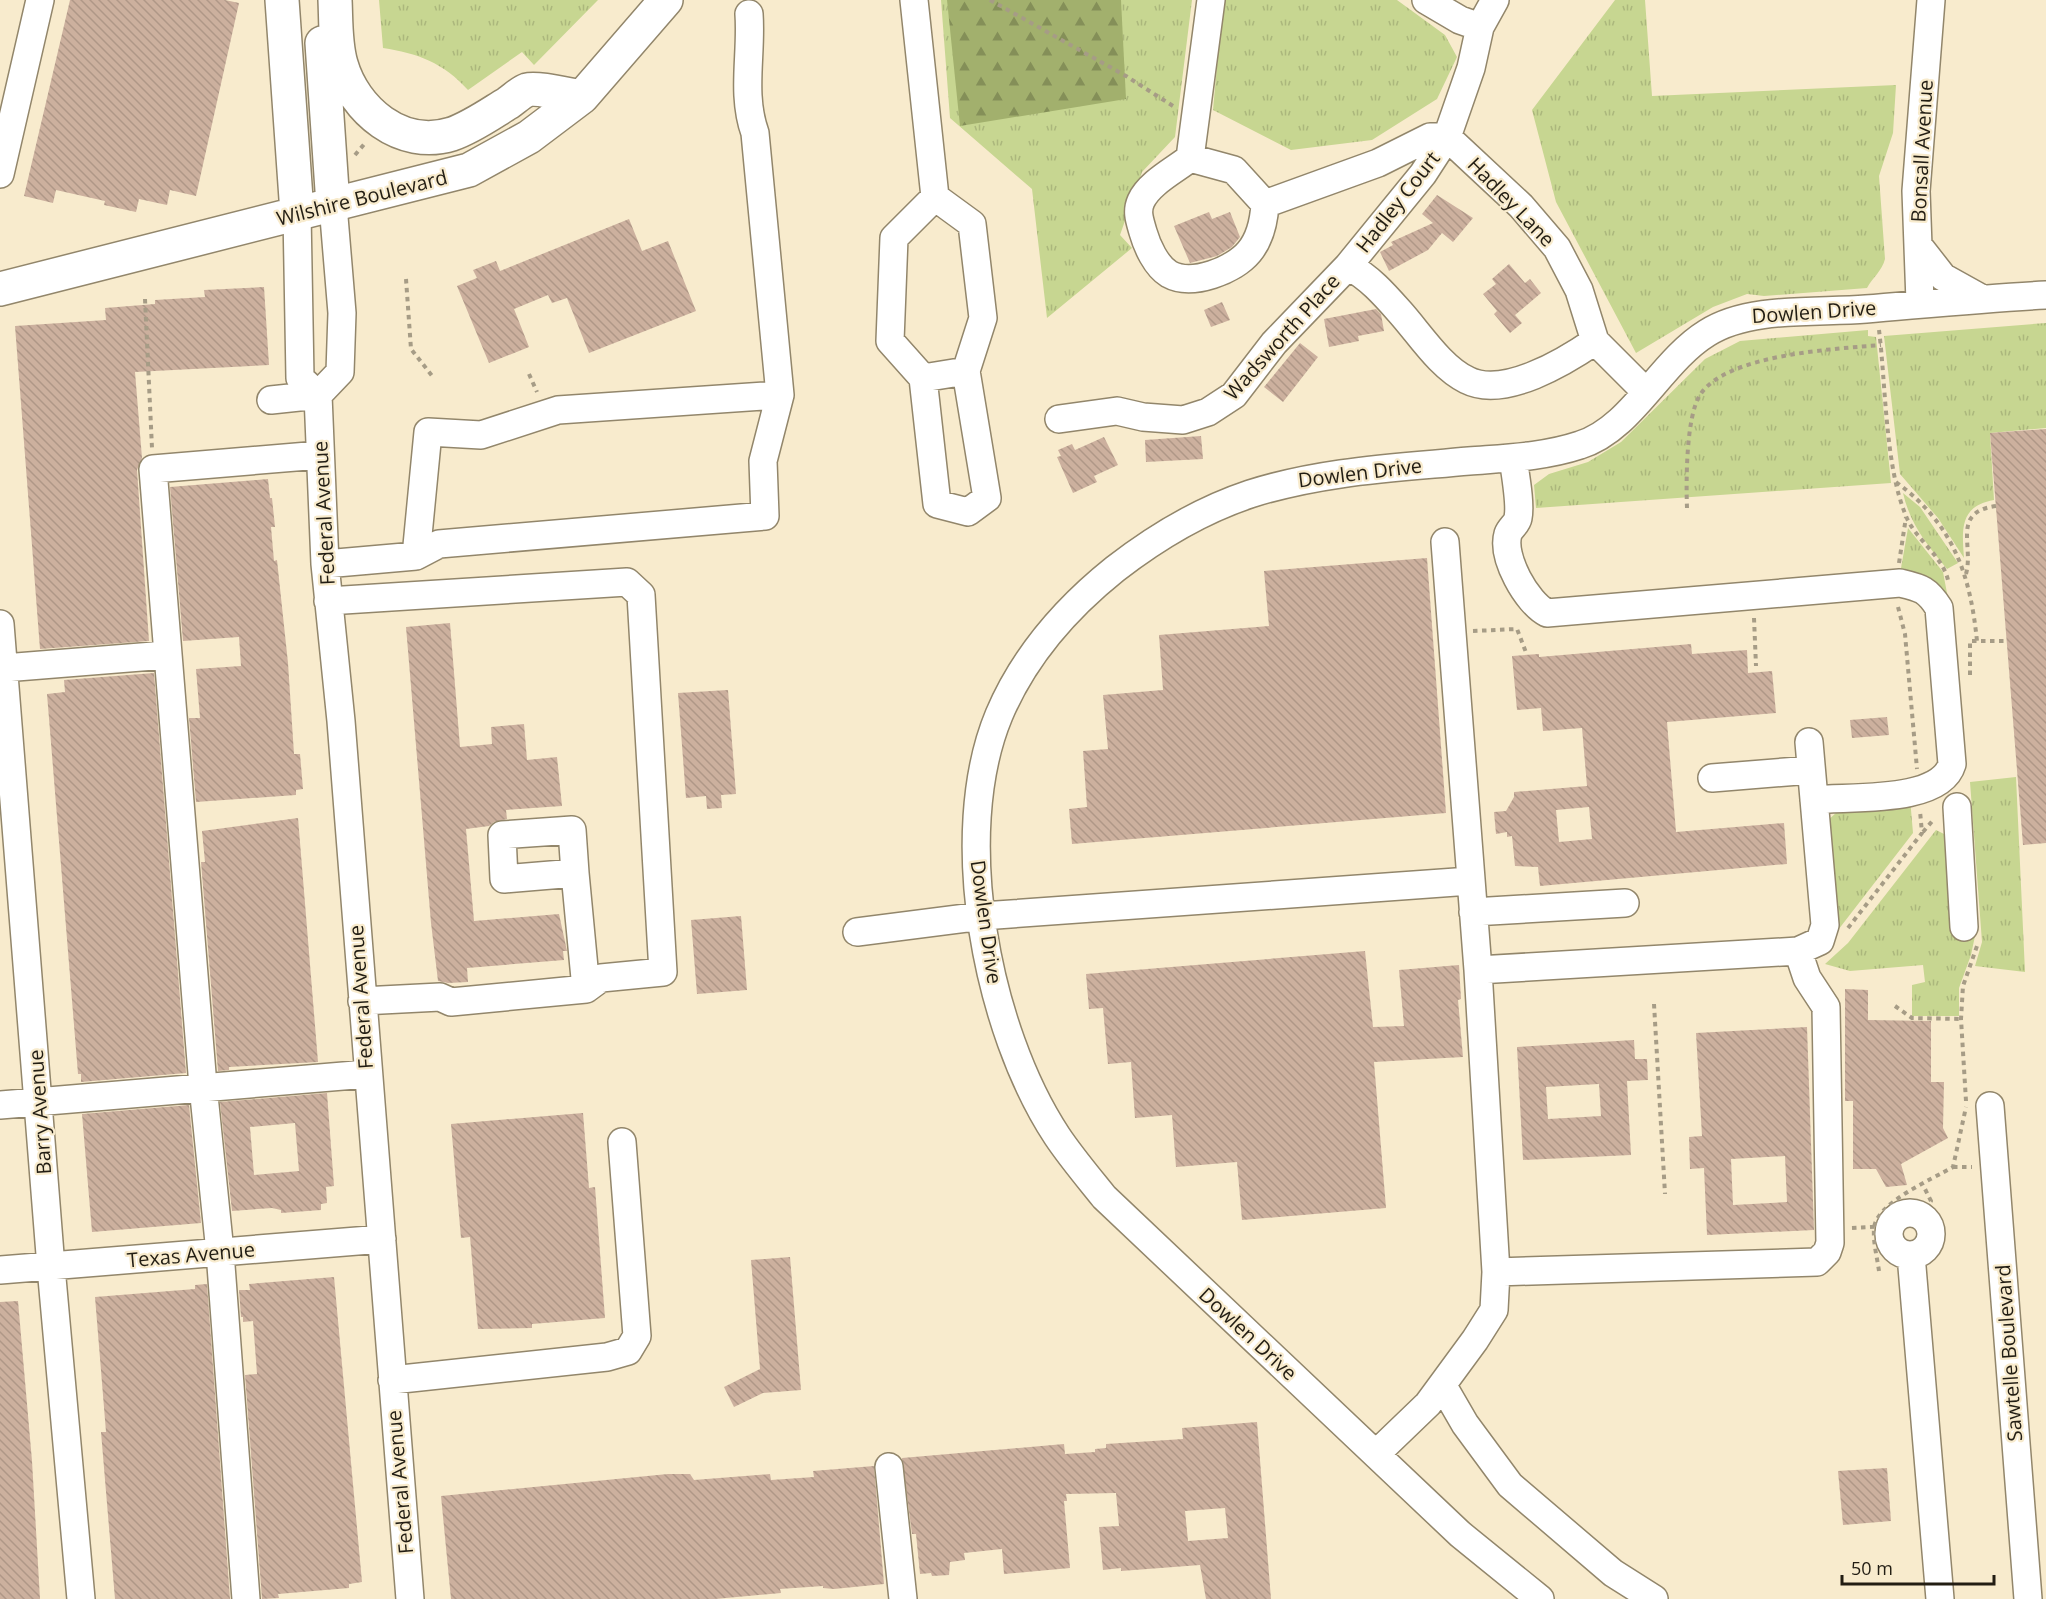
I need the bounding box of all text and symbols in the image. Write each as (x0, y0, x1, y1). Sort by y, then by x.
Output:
street label: Bonsall Avenue (1904, 79, 1939, 223)
street label: Hadley Court (1349, 145, 1446, 258)
street label: Hadley Lane (1462, 151, 1561, 252)
street label: Wilshire Boulevard (274, 163, 450, 232)
street label: Wadsworth Place (1218, 268, 1345, 405)
street label: Dowlen Drive (1751, 294, 1877, 329)
street label: Federal Avenue (306, 440, 341, 586)
street label: Dowlen Drive (1296, 452, 1423, 494)
street label: Dowlen Drive (964, 858, 1009, 986)
street label: Federal Avenue (342, 924, 379, 1070)
street label: Barry Avenue (22, 1049, 57, 1175)
street label: Texas Avenue (126, 1235, 256, 1274)
street label: Sawtelle Boulevard (1989, 1264, 2028, 1443)
street label: Dowlen Drive (1194, 1281, 1303, 1386)
street label: Federal Avenue (380, 1409, 419, 1555)
scale bar (1842, 1548, 1994, 1586)
text: 50 m (1851, 1556, 1893, 1580)

